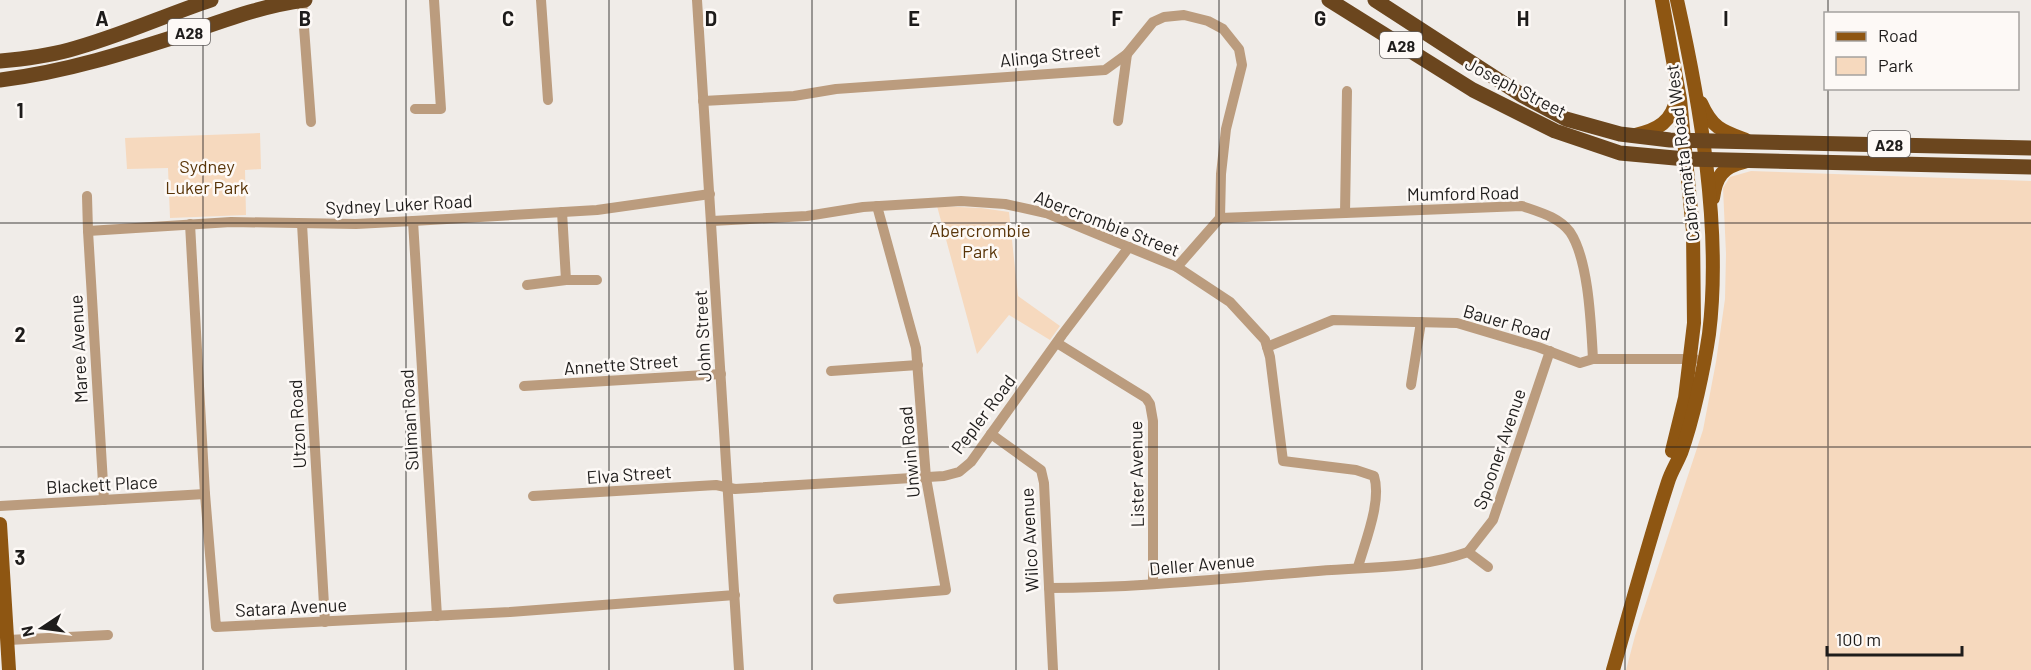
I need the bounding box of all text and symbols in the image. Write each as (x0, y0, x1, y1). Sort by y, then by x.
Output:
text: A (95, 6, 109, 30)
text: B (299, 6, 311, 30)
text: C (502, 6, 514, 30)
text: D (705, 6, 717, 30)
text: E (908, 6, 920, 30)
text: F (1111, 6, 1123, 30)
text: G (1314, 6, 1326, 30)
text: H (1517, 6, 1529, 30)
text: I (1723, 6, 1729, 30)
legend (1824, 12, 2019, 90)
road number: A28 (168, 19, 210, 45)
text: Road (1878, 24, 1918, 46)
road number: A28 (1380, 32, 1422, 58)
street label: Alinga Street (999, 39, 1101, 71)
street label: Joseph Street (1462, 52, 1570, 122)
text: Park (1878, 54, 1913, 76)
street label: Cabramatta Road West (1660, 63, 1704, 243)
text: 1 (16, 98, 24, 122)
road number: A28 (1868, 131, 1910, 157)
park label: Sydney Luker Park (165, 155, 249, 198)
street label: Mumford Road (1407, 181, 1519, 205)
street label: Abercrombie Street (1031, 185, 1183, 261)
street label: Sydney Luker Road (325, 189, 473, 219)
park label: Abercrombie Park (929, 219, 1031, 262)
street label: John Street (689, 289, 715, 383)
street label: Maree Avenue (64, 294, 92, 404)
street label: Bauer Road (1461, 299, 1553, 345)
text: 2 (14, 322, 26, 346)
street label: Annette Street (563, 349, 679, 379)
street label: Sulman Road (395, 369, 423, 471)
street label: Pepler Road (946, 370, 1020, 458)
street label: Utzon Road (284, 379, 310, 469)
street label: Spooner Avenue (1468, 386, 1530, 512)
street label: Unwin Road (894, 405, 924, 499)
street label: Lister Avenue (1124, 420, 1148, 528)
street label: Elva Street (586, 460, 672, 488)
street label: Blackett Place (46, 470, 158, 498)
street label: Wilco Avenue (1015, 487, 1043, 593)
text: 3 (15, 545, 25, 569)
street label: Deller Avenue (1148, 548, 1256, 580)
street label: Satara Avenue (235, 593, 347, 621)
north arrow (12, 598, 72, 658)
scale bar (1827, 619, 1962, 657)
text: N (16, 624, 37, 639)
text: 100 m (1836, 628, 1881, 650)

